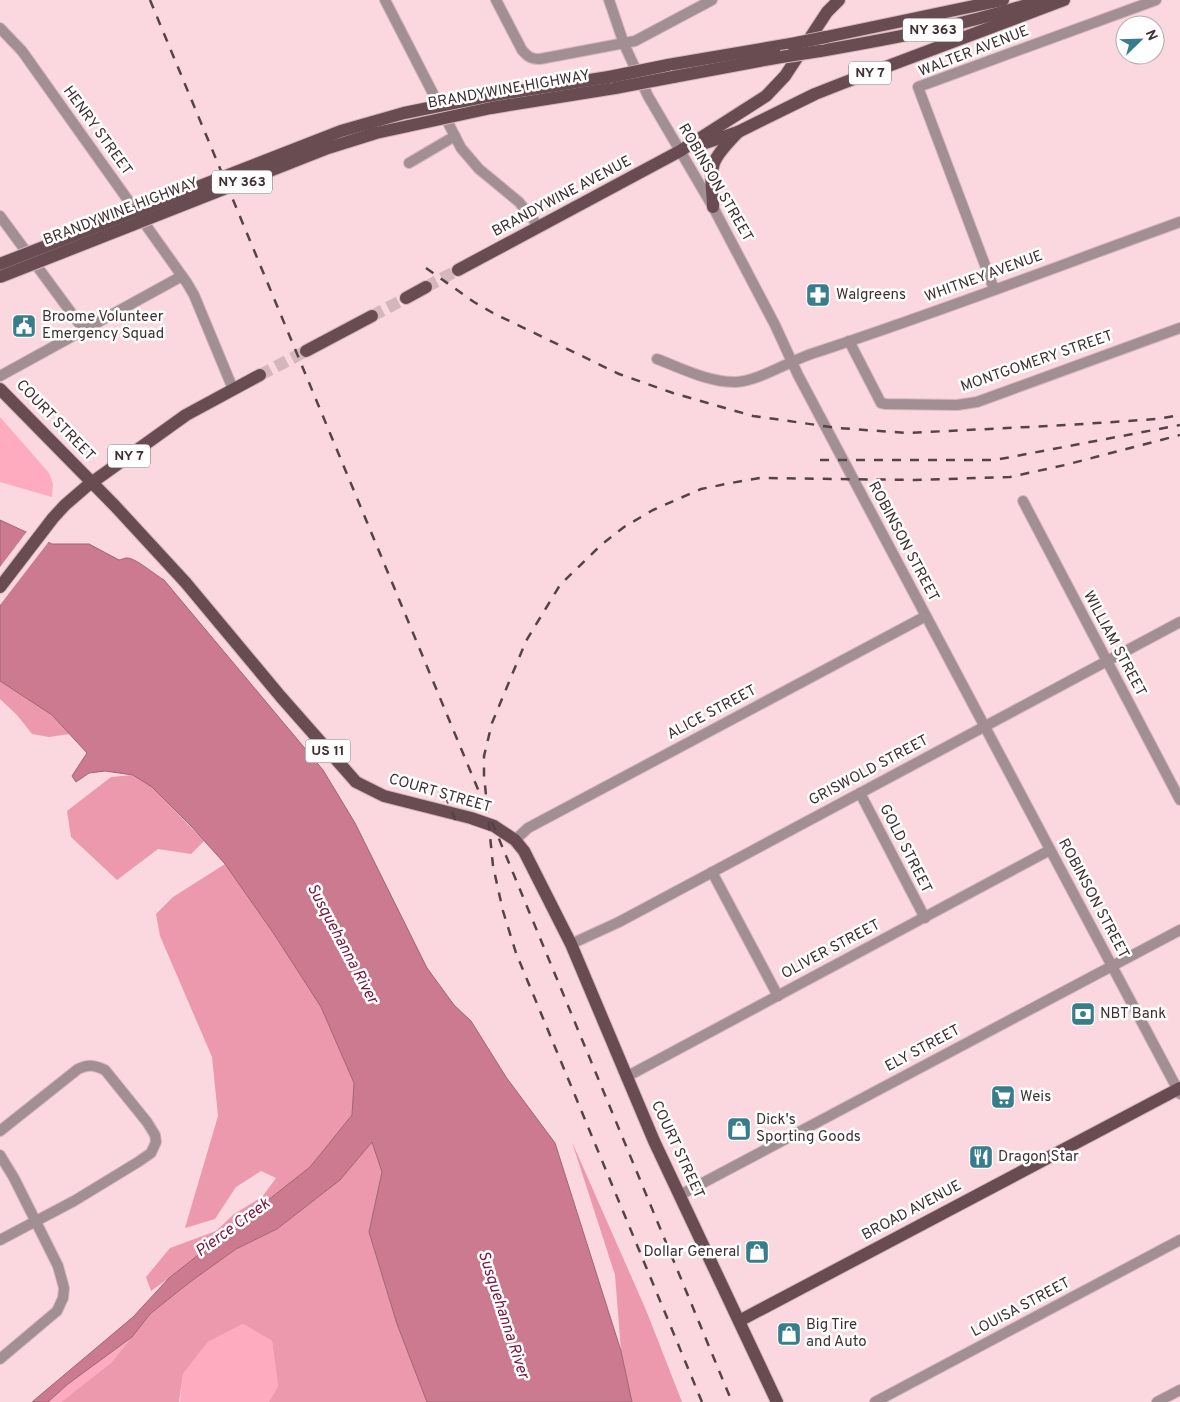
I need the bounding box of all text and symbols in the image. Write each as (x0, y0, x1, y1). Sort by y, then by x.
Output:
north arrow (1115, 15, 1165, 65)
road number: NY 363 (903, 18, 963, 42)
street label: WALTER AVENUE (916, 22, 1032, 82)
text: N (1141, 28, 1160, 43)
road number: NY 7 (849, 62, 891, 84)
street label: BRANDYWINE HIGHWAY (426, 66, 592, 114)
street label: HENRY STREET (58, 82, 136, 180)
street label: ROBINSON STREET (673, 120, 757, 246)
street label: BRANDYWINE AVENUE (489, 152, 635, 242)
road number: NY 363 (212, 170, 272, 193)
street label: BRANDYWINE HIGHWAY (41, 174, 201, 250)
street label: WHITNEY AVENUE (922, 247, 1046, 307)
pharmacy icon: Walgreens (805, 282, 831, 308)
place label: Walgreens (836, 286, 906, 305)
place label: Broome Volunteer Emergency Squad (42, 308, 164, 344)
public building icon: Broome Volunteer Emergency Squad (11, 313, 37, 339)
street label: MONTGOMERY STREET (958, 327, 1116, 397)
street label: COURT STREET (11, 376, 99, 466)
road number: NY 7 (108, 444, 150, 468)
street label: ROBINSON STREET (863, 479, 943, 605)
street label: WILLIAM STREET (1078, 588, 1150, 700)
street label: ALICE STREET (664, 681, 760, 745)
street label: GRISWOLD STREET (806, 731, 932, 811)
road number: US 11 (306, 739, 350, 762)
street label: COURT STREET (386, 770, 494, 818)
street label: GOLD STREET (874, 801, 936, 897)
street label: ROBINSON STREET (1053, 836, 1133, 962)
water label: Susquehanna River (302, 880, 383, 1009)
street label: OLIVER STREET (778, 916, 884, 984)
bank icon: NBT Bank (1070, 1001, 1096, 1027)
place label: NBT Bank (1100, 1005, 1166, 1024)
street label: ELY STREET (882, 1021, 964, 1077)
supermarket icon: Weis (990, 1084, 1016, 1110)
place label: Weis (1020, 1088, 1051, 1107)
street label: COURT STREET (646, 1098, 708, 1202)
place label: Dick's Sporting Goods (756, 1111, 861, 1147)
shop icon: Dick's Sporting Goods (726, 1116, 752, 1142)
restaurant icon: Dragon Star (968, 1144, 994, 1170)
place label: Dragon Star (998, 1148, 1079, 1167)
street label: BROAD AVENUE (859, 1177, 965, 1245)
water label: Pierce Creek (192, 1194, 275, 1262)
shop icon: Dollar General (744, 1239, 770, 1265)
place label: Dollar General (643, 1243, 740, 1262)
water label: Susquehanna River (473, 1249, 534, 1383)
street label: LOUISA STREET (968, 1274, 1074, 1342)
place label: Big Tire and Auto (806, 1316, 867, 1352)
shop icon: Big Tire and Auto (776, 1321, 802, 1347)

